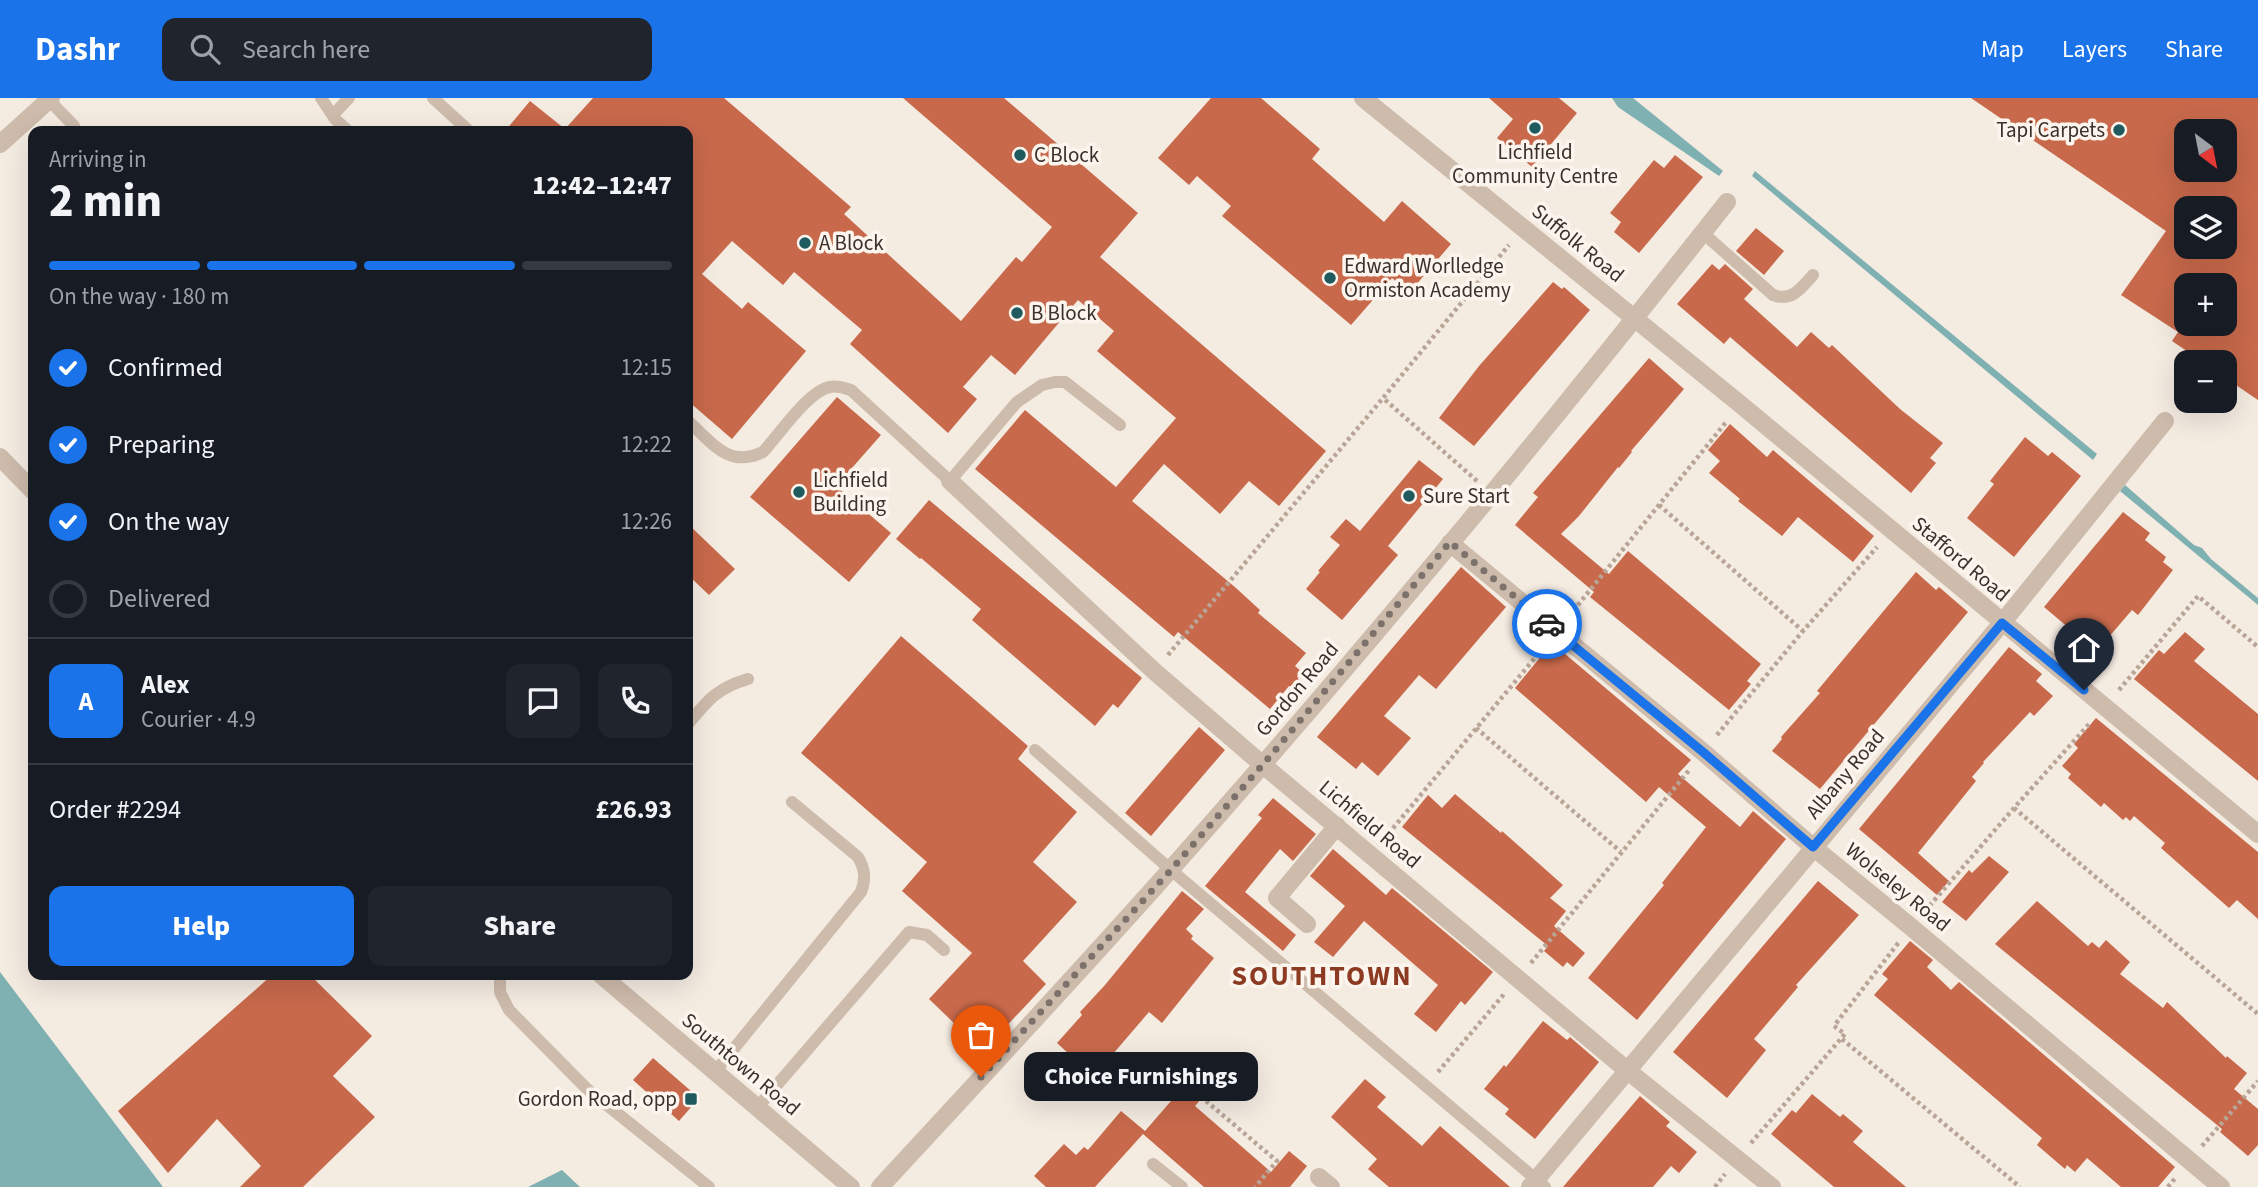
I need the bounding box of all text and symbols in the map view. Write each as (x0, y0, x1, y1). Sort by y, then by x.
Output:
search box (162, 18, 652, 81)
text: Dashr (35, 26, 120, 73)
icon: search (186, 30, 224, 68)
text: Search here (242, 31, 370, 68)
text: Map (1981, 32, 2024, 67)
text: Layers (2062, 32, 2127, 67)
text: Share (2165, 32, 2223, 67)
place label: Tapi Carpets (1996, 115, 2105, 145)
north arrow (2174, 119, 2236, 182)
map controls (2174, 119, 2237, 413)
marker: Lichfield Community Centre (1527, 120, 1543, 136)
marker: Tapi Carpets (2111, 122, 2127, 138)
place label: Lichfield Community Centre (1452, 137, 1618, 191)
place label: C Block (1034, 140, 1100, 170)
text: Arriving in (49, 143, 147, 176)
marker: C Block (1012, 147, 1028, 163)
text: 12:42–12:47 (532, 167, 672, 204)
text: 2 min (49, 169, 162, 234)
street label: Suffolk Road (1525, 196, 1631, 290)
button: layers (2174, 196, 2237, 259)
place label: A Block (819, 228, 884, 258)
marker: A Block (797, 235, 813, 251)
place label: Edward Worlledge Ormiston Academy (1344, 251, 1511, 305)
marker: Edward Worlledge Ormiston Academy (1322, 270, 1338, 286)
button: + (2174, 273, 2237, 336)
text: On the way · 180 m (49, 280, 229, 313)
place label: B Block (1031, 298, 1097, 328)
marker: B Block (1009, 305, 1025, 321)
icon: check (49, 349, 87, 387)
text: Confirmed (108, 349, 223, 386)
button: − (2174, 350, 2237, 413)
text: 12:15 (621, 351, 672, 384)
icon: check (49, 426, 87, 464)
text: Preparing (108, 426, 214, 463)
text: 12:22 (621, 428, 672, 461)
place label: Lichfield Building (813, 465, 888, 519)
place label: Sure Start (1423, 481, 1510, 511)
marker: Lichfield Building (791, 484, 807, 500)
marker: Sure Start (1401, 488, 1417, 504)
icon: check (49, 503, 87, 541)
text: On the way (108, 503, 229, 540)
text: 12:26 (621, 505, 672, 538)
street label: Stafford Road (1906, 509, 2016, 609)
text: Delivered (108, 580, 211, 617)
courier (1512, 589, 1582, 659)
icon: car (1528, 605, 1566, 643)
pin (2054, 618, 2114, 690)
icon: home (2065, 629, 2103, 667)
street label: Gordon Road (1248, 635, 1346, 743)
button: chat (506, 664, 580, 738)
button: phone (598, 664, 672, 738)
text: Alex (141, 666, 190, 703)
text: A (79, 683, 93, 720)
text: Courier · 4.9 (141, 703, 256, 736)
street label: Albany Road (1798, 723, 1892, 825)
street label: Lichfield Road (1313, 773, 1427, 875)
text: Order #2294 (49, 791, 181, 828)
text: £26.93 (596, 791, 672, 828)
street label: Wolseley Road (1839, 835, 1957, 939)
button: Help (49, 886, 354, 966)
button: Share (368, 886, 672, 966)
district label: SOUTHTOWN (1231, 956, 1413, 996)
street label: Southtown Road (675, 1005, 807, 1123)
pin (951, 1005, 1011, 1077)
icon: bag (962, 1016, 1000, 1054)
callout: Choice Furnishings (1023, 1052, 1258, 1102)
text: Choice Furnishings (1045, 1060, 1237, 1093)
place label: Gordon Road, opp (518, 1084, 677, 1114)
marker: Gordon Road, opp (683, 1091, 699, 1107)

